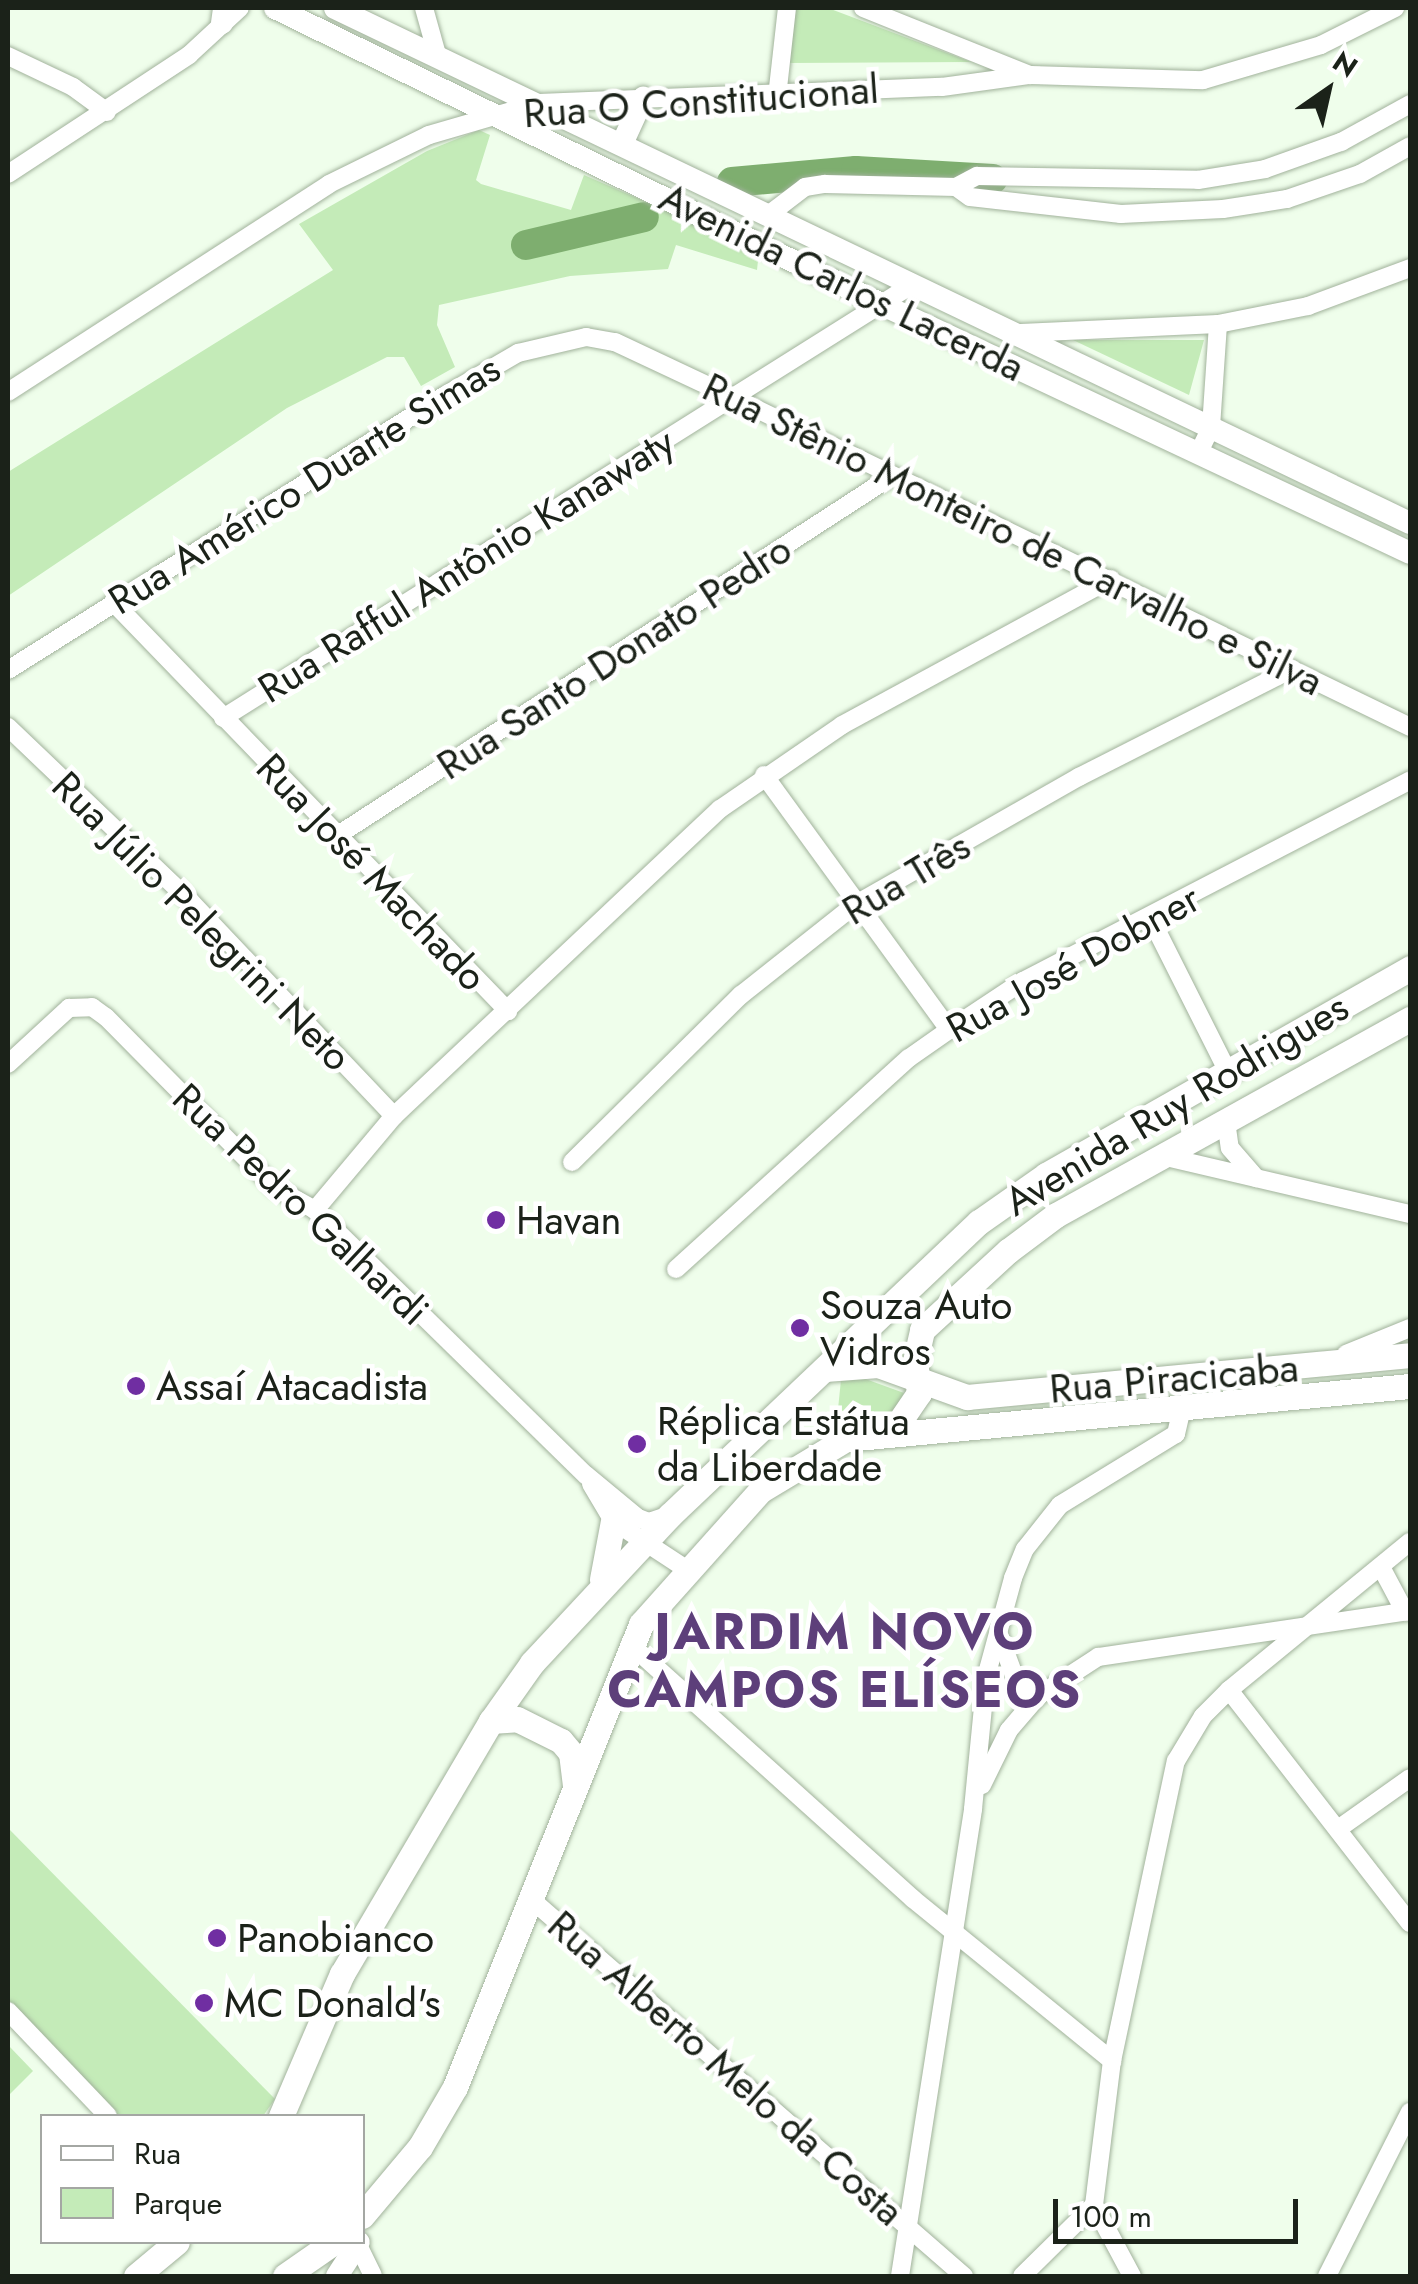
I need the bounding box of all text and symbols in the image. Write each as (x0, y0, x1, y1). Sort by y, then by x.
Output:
north arrow (1278, 40, 1378, 140)
text: N (1324, 41, 1366, 88)
street label: Rua O Constitucional (522, 65, 880, 137)
street label: Avenida Carlos Lacerda (652, 173, 1032, 391)
street label: Rua Américo Duarte Simas (100, 344, 508, 624)
street label: Rua Stênio Monteiro de Carvalho e Silva (695, 363, 1331, 705)
street label: Rua Rafful Antônio Kanawaty (249, 417, 683, 713)
street label: Rua Santo Donato Pedro (428, 525, 800, 789)
street label: Rua José Machado (247, 744, 497, 1000)
street label: Rua Júlio Pelegrini Neto (42, 761, 362, 1081)
street label: Rua Três (834, 821, 978, 935)
street label: Rua José Dobner (938, 874, 1208, 1052)
street label: Avenida Ruy Rodrigues (996, 982, 1356, 1226)
street label: Rua Pedro Galhardi (163, 1073, 439, 1335)
place label: Havan (516, 1196, 621, 1244)
marker: Havan (485, 1209, 507, 1231)
place label: Souza Auto Vidros (820, 1281, 1012, 1375)
marker: Souza Auto Vidros (789, 1317, 811, 1339)
street label: Rua Piracicaba (1047, 1343, 1301, 1413)
place label: Assaí Atacadista (156, 1362, 428, 1410)
marker: Assaí Atacadista (125, 1375, 147, 1397)
place label: Réplica Estátua da Liberdade (657, 1397, 910, 1491)
marker: Réplica Estátua da Liberdade (626, 1433, 648, 1455)
district label: JARDIM NOVO CAMPOS ELÍSEOS (607, 1601, 1083, 1718)
street label: Rua Alberto Melo da Costa (539, 1901, 913, 2235)
place label: Panobianco (237, 1914, 434, 1962)
marker: Panobianco (206, 1927, 228, 1949)
place label: MC Donald's (224, 1979, 441, 2027)
marker: MC Donald's (193, 1992, 215, 2014)
legend (40, 2114, 365, 2244)
text: Rua (134, 2132, 181, 2175)
scale bar (1058, 2179, 1303, 2241)
text: Parque (134, 2182, 222, 2225)
text: 100 m (1070, 2195, 1152, 2238)

